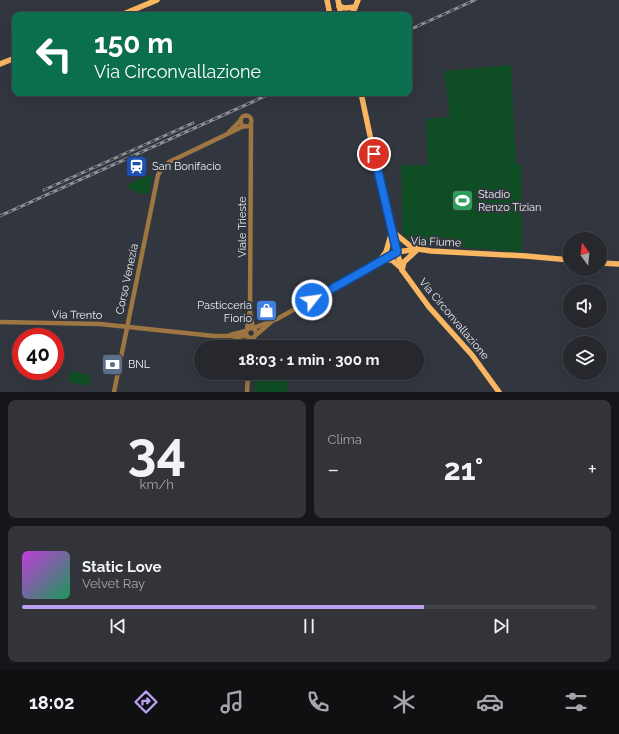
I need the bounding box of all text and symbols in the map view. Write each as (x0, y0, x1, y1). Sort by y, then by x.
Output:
text: 150 m (94, 27, 173, 60)
icon: left (28, 28, 80, 80)
text: Via Circonvallazione (94, 61, 261, 82)
pin (357, 137, 391, 171)
icon: arrive (363, 143, 385, 165)
station icon: San Bonifacio (124, 153, 150, 179)
place label: San Bonifacio (152, 160, 222, 173)
sports icon: Stadio Renzo Tizian (449, 187, 475, 213)
place label: Stadio Renzo Tizian (478, 188, 542, 214)
street label: Viale Trieste (236, 196, 249, 258)
north arrow (563, 232, 607, 276)
map controls (563, 232, 607, 380)
street label: Via Fiume (410, 235, 462, 249)
street label: Corso Venezia (113, 242, 141, 316)
street label: Via Circonvallazione (416, 276, 492, 363)
position arrow (291, 279, 333, 321)
button: sound (563, 284, 607, 328)
shop icon: Pasticceria Fiorio (254, 298, 280, 324)
place label: Pasticceria Fiorio (197, 299, 252, 325)
street label: Via Trento (52, 308, 103, 322)
speed limit sign: 40 (12, 328, 64, 380)
button: layers (563, 336, 607, 380)
bank icon: BNL (100, 351, 126, 377)
text: 18:03 · 1 min · 300 m (238, 351, 380, 369)
place label: BNL (128, 358, 151, 371)
text: 34 (127, 420, 186, 481)
text: Clima (328, 432, 362, 447)
text: 21° (444, 452, 483, 487)
text: − (328, 456, 339, 482)
text: + (588, 456, 597, 482)
text: km/h (140, 477, 174, 492)
text: Static Love (82, 558, 161, 576)
text: Velvet Ray (82, 576, 145, 591)
icon: previous (107, 615, 129, 637)
icon: pause (298, 615, 320, 637)
icon: next (490, 615, 512, 637)
icon: directions (132, 688, 160, 716)
icon: music (218, 688, 246, 716)
icon: phone (304, 688, 332, 716)
icon: climate (390, 688, 418, 716)
icon: car (476, 688, 504, 716)
icon: filters (562, 688, 590, 716)
text: 18:02 (29, 692, 74, 713)

